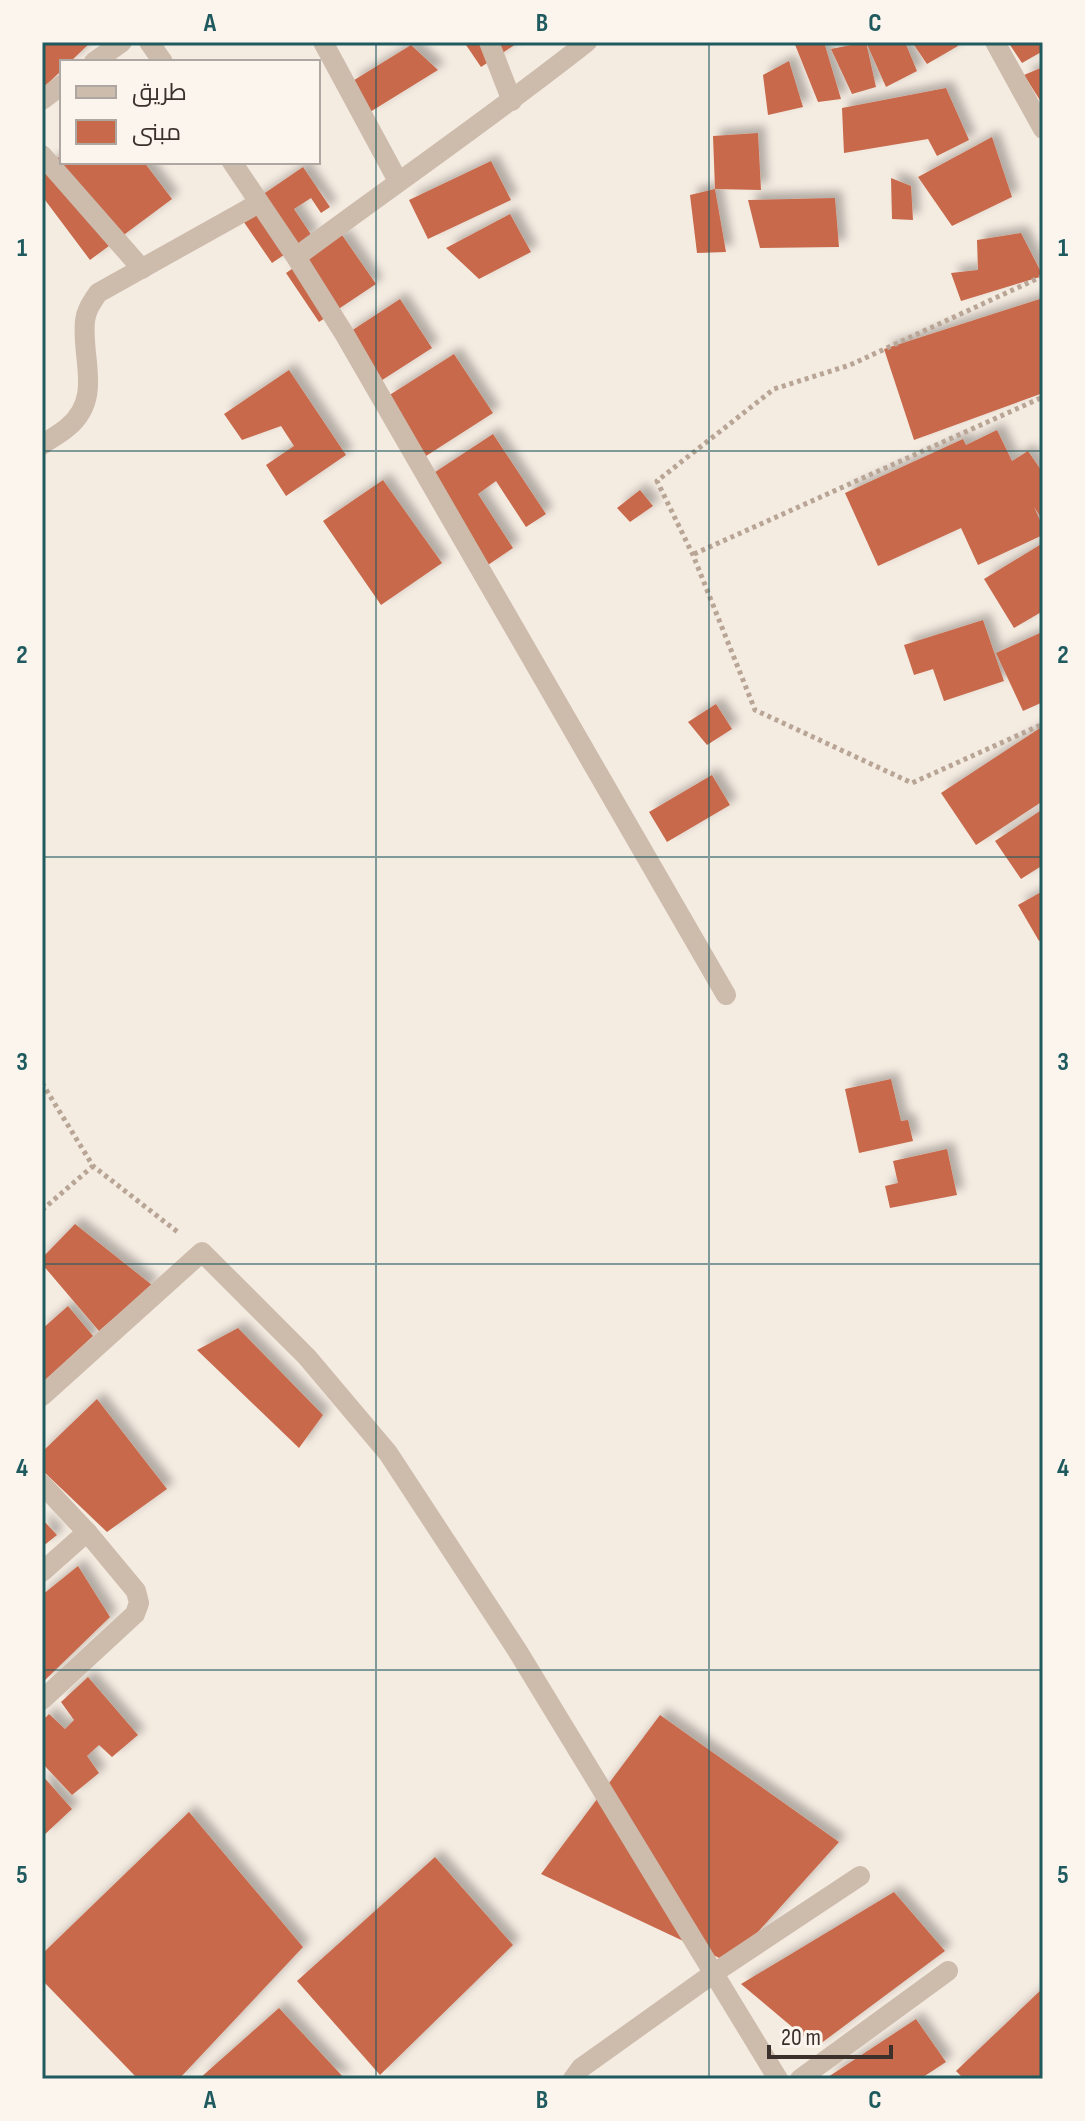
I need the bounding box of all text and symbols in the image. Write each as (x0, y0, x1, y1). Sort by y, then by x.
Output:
text: A (203, 8, 217, 39)
text: B (536, 8, 548, 39)
text: C (868, 8, 882, 39)
legend (60, 60, 320, 164)
text: طريق (132, 78, 187, 107)
text: مبنى (132, 118, 181, 147)
text: 1 (17, 233, 27, 264)
text: 1 (1058, 233, 1068, 264)
text: 2 (16, 640, 28, 671)
text: 2 (1057, 640, 1069, 671)
text: 3 (16, 1047, 28, 1078)
text: 3 (1057, 1047, 1069, 1078)
text: 4 (16, 1453, 28, 1484)
text: 4 (1057, 1453, 1069, 1484)
text: 5 (16, 1860, 28, 1891)
text: 5 (1057, 1860, 1069, 1891)
scale bar (769, 2009, 891, 2059)
text: 20 m (781, 2023, 821, 2052)
text: A (203, 2085, 217, 2116)
text: B (536, 2085, 548, 2116)
text: C (868, 2085, 882, 2116)

